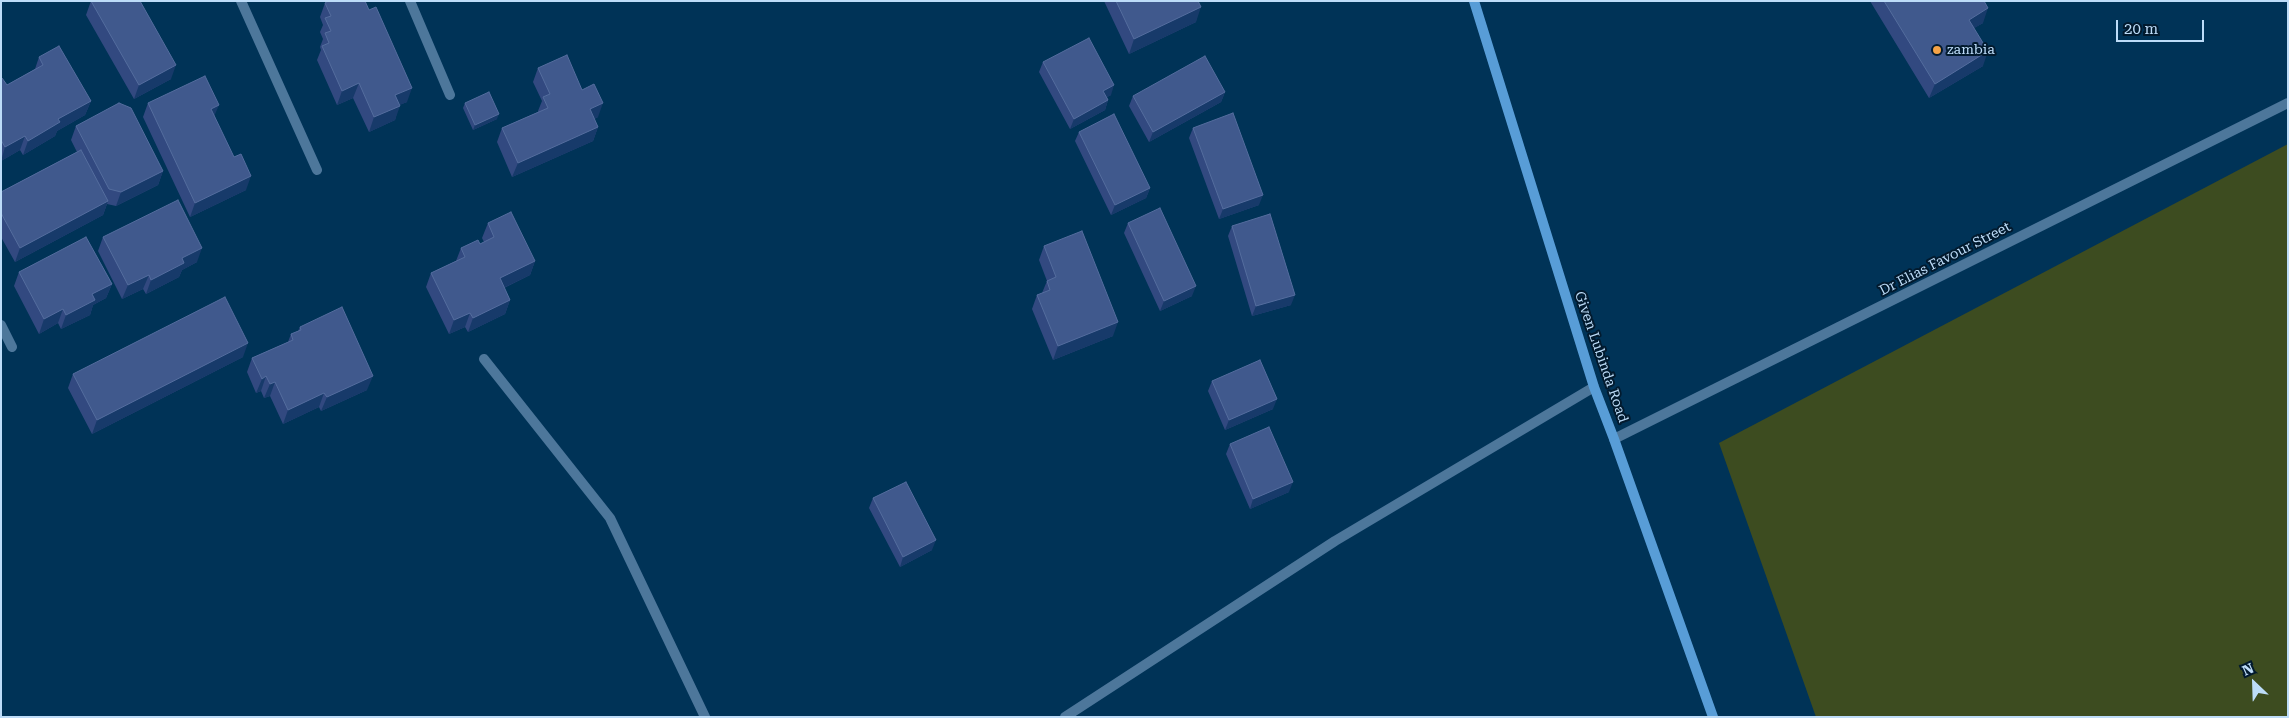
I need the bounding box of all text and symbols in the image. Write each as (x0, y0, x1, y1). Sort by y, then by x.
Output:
scale bar (2119, 10, 2206, 42)
text: 20 m (2124, 20, 2158, 38)
place label: zambia (1947, 42, 1995, 58)
marker: zambia (1931, 44, 1943, 56)
street label: Dr Elias Favour Street (1876, 219, 2014, 299)
street label: Given Lubinda Road (1571, 289, 1631, 425)
north arrow (2229, 658, 2279, 708)
text: N (2240, 660, 2256, 679)

